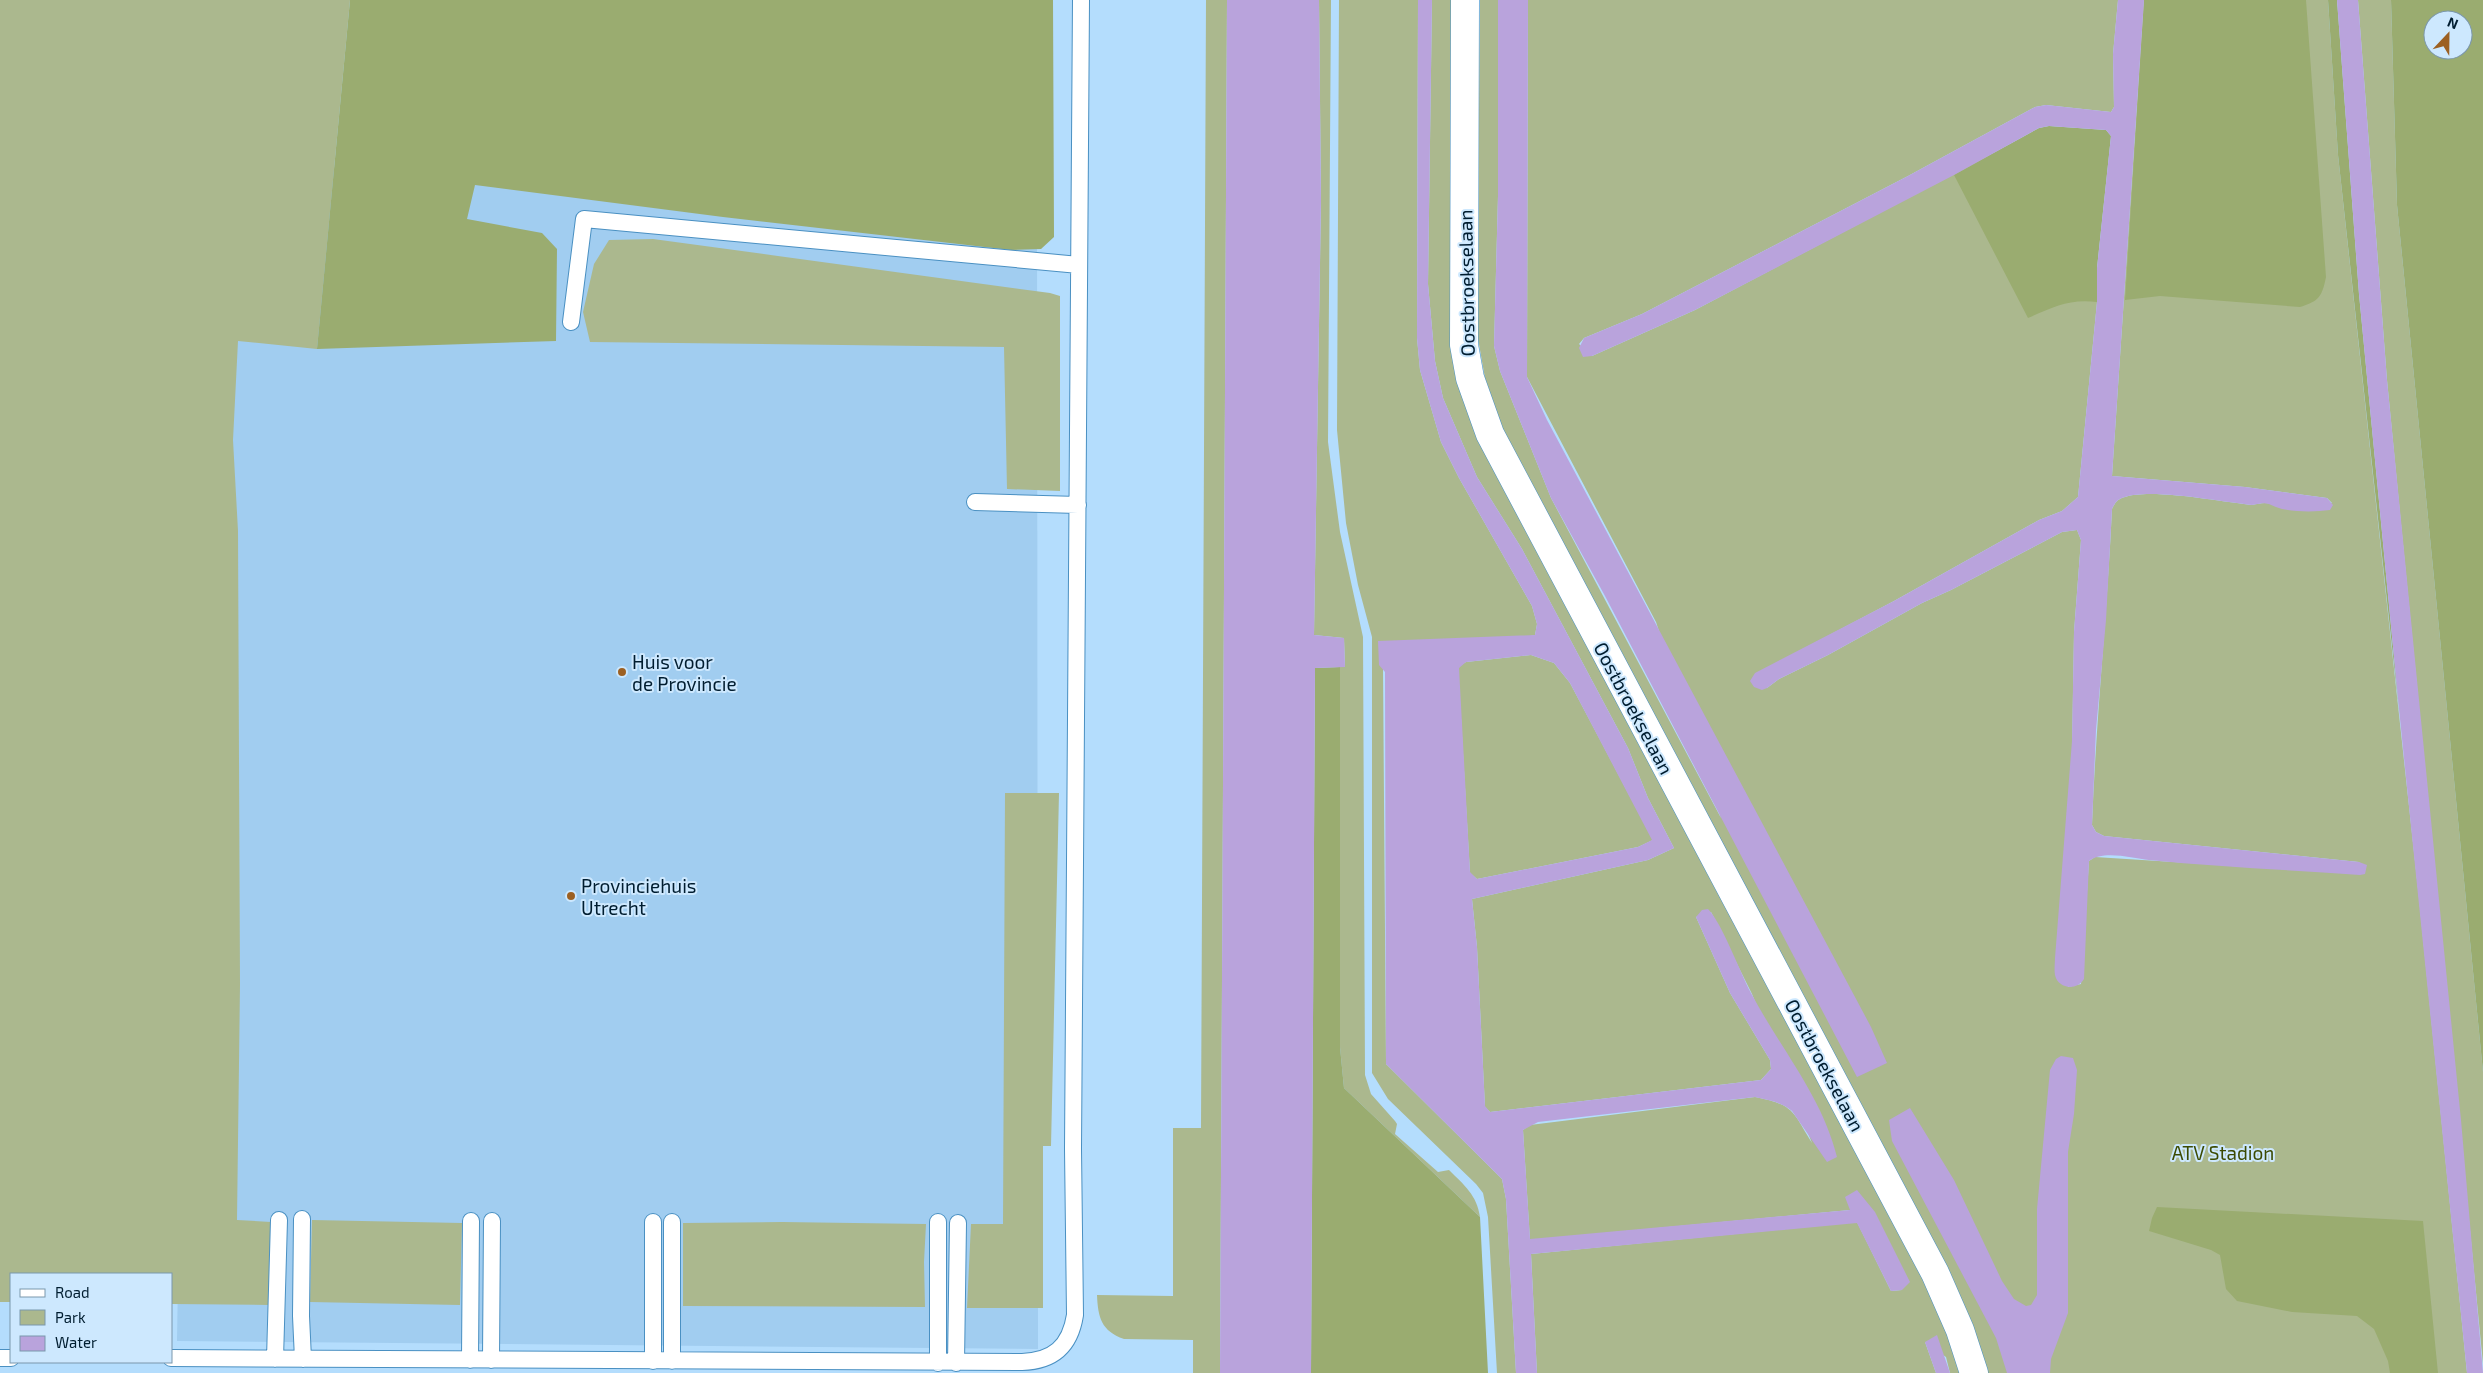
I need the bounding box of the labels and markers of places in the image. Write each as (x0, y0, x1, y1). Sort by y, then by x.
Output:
place label: Huis voor de Provincie (632, 650, 737, 695)
marker: Huis voor de Provincie (616, 666, 628, 678)
place label: Provinciehuis Utrecht (581, 874, 697, 919)
marker: Provinciehuis Utrecht (565, 890, 577, 902)

